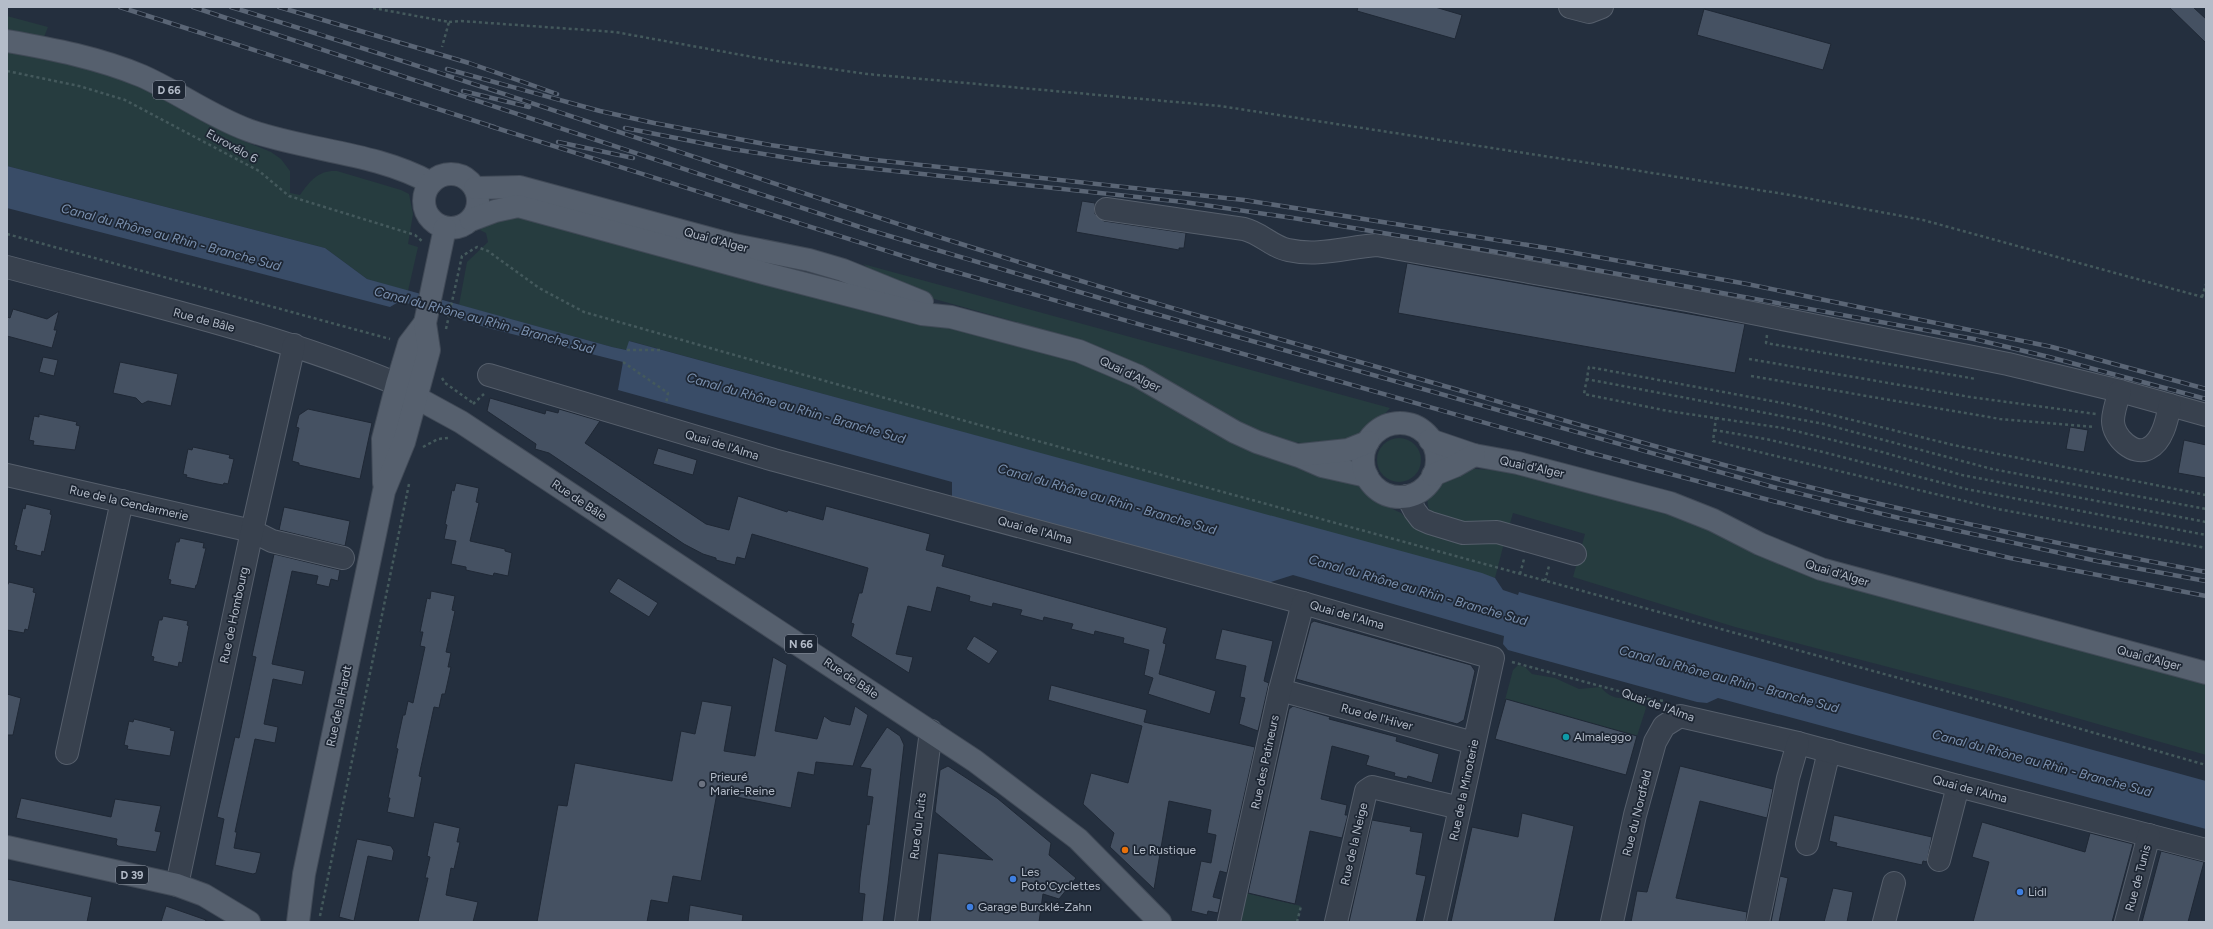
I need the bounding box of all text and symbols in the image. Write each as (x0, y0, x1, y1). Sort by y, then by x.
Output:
road number: D 66 (153, 81, 185, 99)
street label: Eurovélo 6 (204, 126, 260, 166)
water label: Canal du Rhône au Rhin - Branche Sud (59, 200, 283, 274)
street label: Quai d'Alger (682, 225, 750, 255)
water label: Canal du Rhône au Rhin - Branche Sud (372, 283, 596, 357)
street label: Rue de Bâle (172, 305, 237, 335)
street label: Quai d'Alger (1097, 353, 1163, 395)
water label: Canal du Rhône au Rhin - Branche Sud (685, 370, 908, 447)
street label: Quai de l'Alma (683, 427, 761, 463)
street label: Quai d'Alger (1498, 453, 1566, 481)
water label: Canal du Rhône au Rhin - Branche Sud (996, 461, 1219, 538)
street label: Rue de Bâle (549, 477, 609, 524)
street label: Rue de la Gendarmerie (68, 482, 190, 524)
street label: Quai de l'Alma (996, 513, 1074, 547)
water label: Canal du Rhône au Rhin - Branche Sud (1307, 552, 1530, 629)
street label: Quai d'Alger (1803, 557, 1871, 589)
street label: Rue de Hombourg (217, 565, 251, 665)
street label: Quai de l'Alma (1308, 598, 1386, 632)
road number: N 66 (785, 635, 817, 653)
water label: Canal du Rhône au Rhin - Branche Sud (1617, 642, 1841, 716)
street label: Quai d'Alger (2115, 643, 2183, 673)
street label: Rue de Bâle (821, 655, 881, 702)
street label: Rue de la Hardt (324, 664, 355, 748)
street label: Quai de l'Alma (1620, 685, 1696, 725)
street label: Rue de l'Hiver (1340, 701, 1414, 733)
street label: Rue des Patineurs (1248, 713, 1282, 810)
water label: Canal du Rhône au Rhin - Branche Sud (1930, 726, 2154, 800)
place label: Almaleggo (1574, 730, 1631, 744)
marker: Almaleggo (1561, 732, 1571, 742)
street label: Rue de la Minoterie (1446, 738, 1482, 842)
street label: Rue du Nordfeld (1620, 768, 1654, 858)
place label: Prieuré Marie-Reine (710, 770, 775, 798)
street label: Quai de l'Alma (1931, 772, 2009, 806)
marker: Prieuré Marie-Reine (697, 779, 707, 789)
street label: Rue du Puits (907, 792, 929, 860)
street label: Rue de la Neige (1338, 801, 1370, 887)
place label: Le Rustique (1133, 843, 1197, 857)
street label: Rue de Tunis (2122, 843, 2154, 913)
marker: Le Rustique (1120, 845, 1130, 855)
place label: Les Poto'Cyclettes (1021, 865, 1101, 893)
road number: D 39 (116, 866, 148, 884)
marker: Les Poto'Cyclettes (1008, 874, 1018, 884)
place label: Lidl (2028, 885, 2047, 899)
marker: Lidl (2015, 887, 2025, 897)
place label: Garage Burcklé-Zahn (978, 900, 1092, 914)
marker: Garage Burcklé-Zahn (965, 902, 975, 912)

